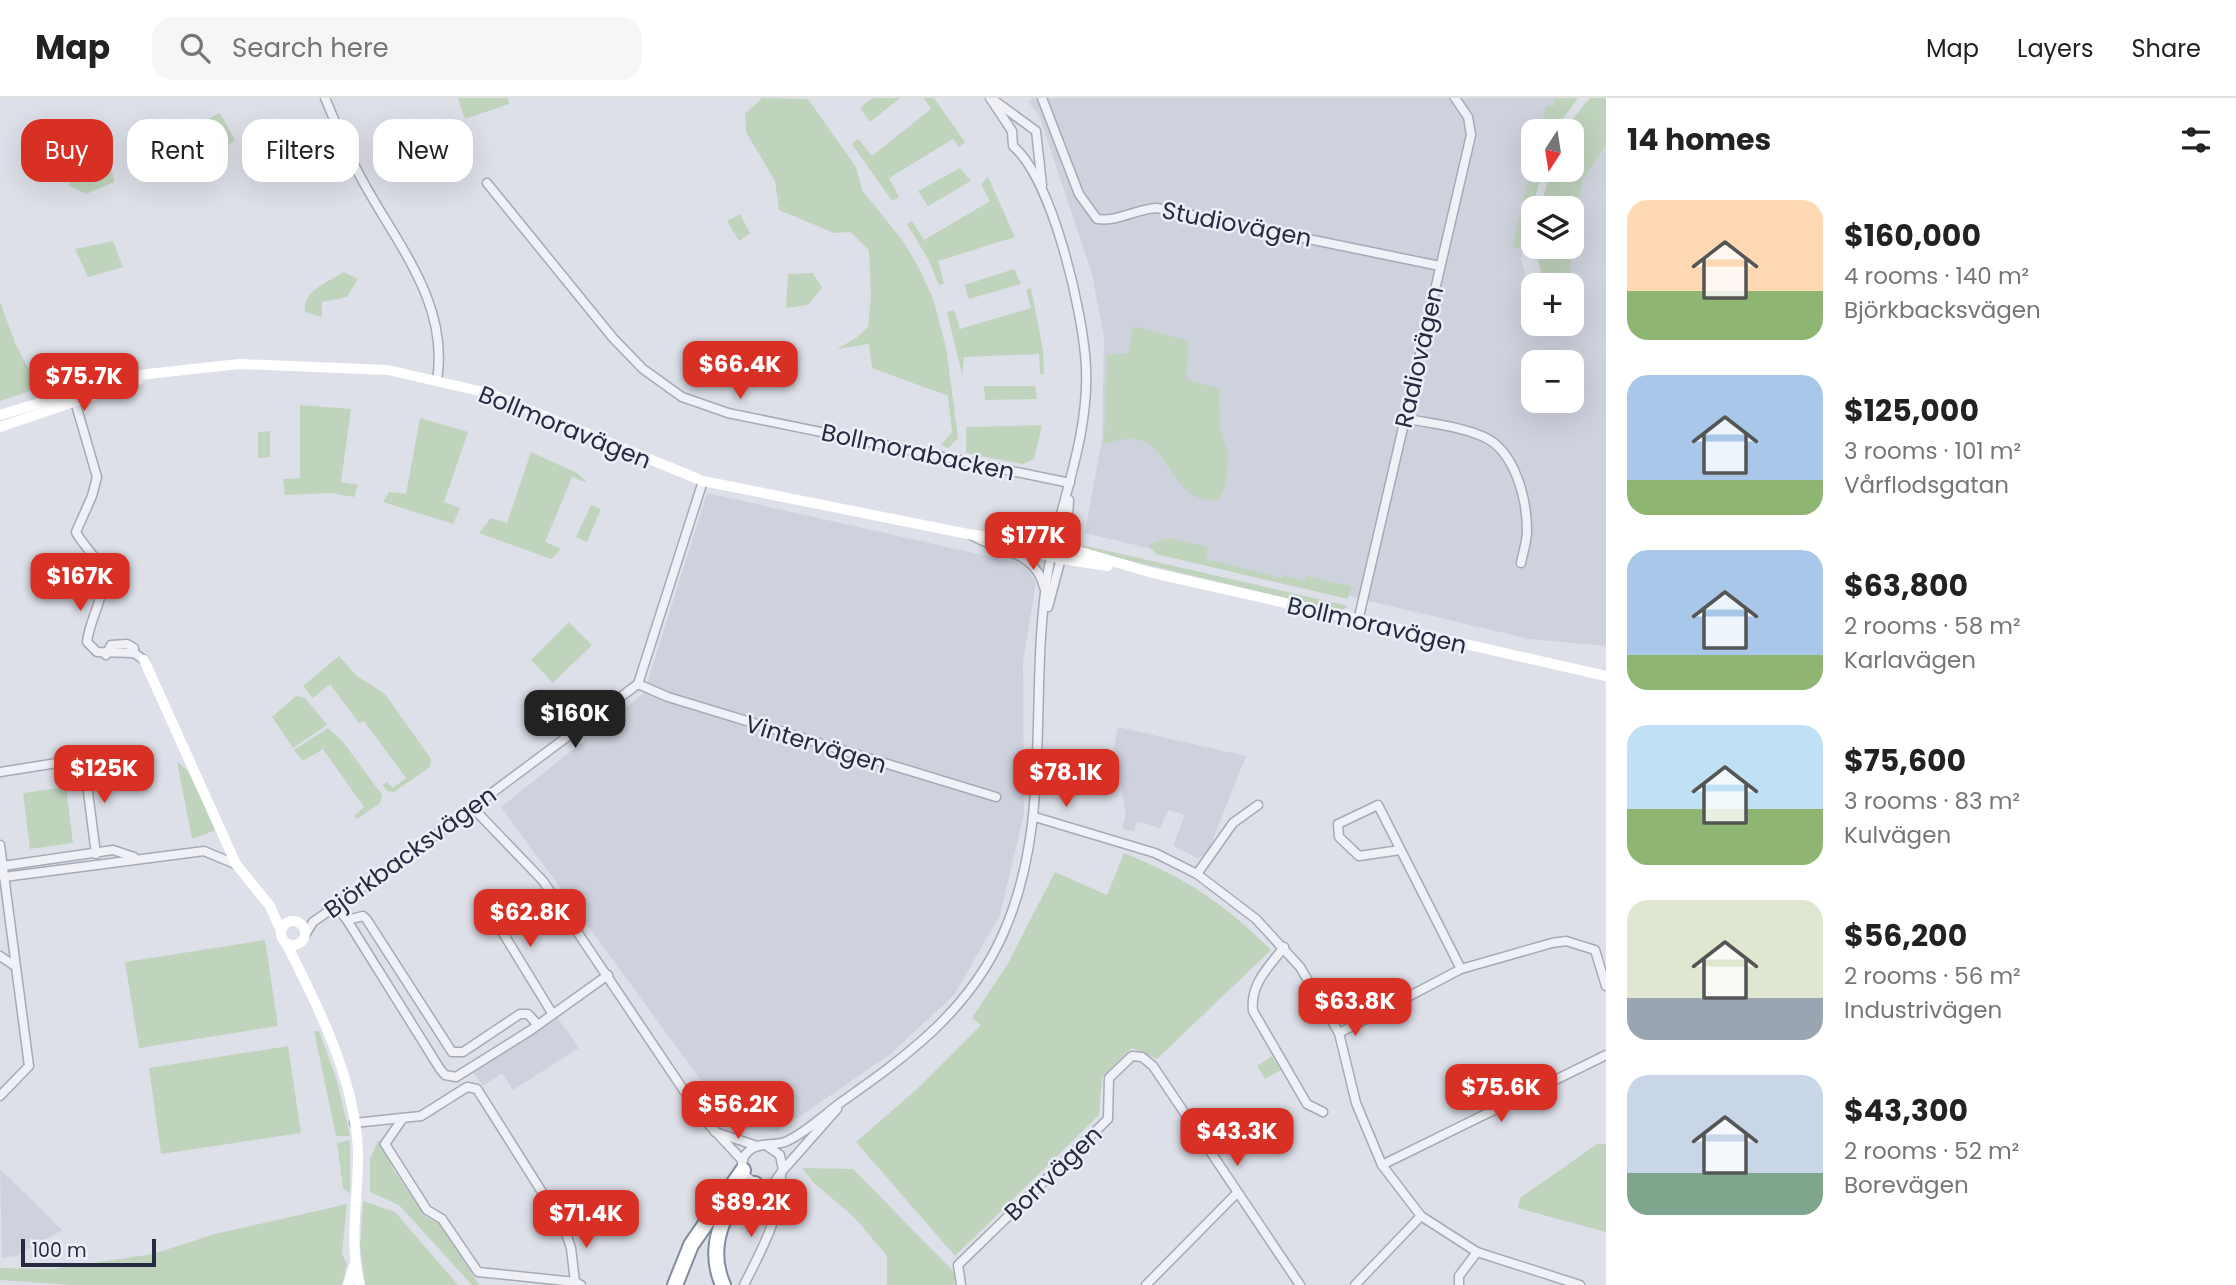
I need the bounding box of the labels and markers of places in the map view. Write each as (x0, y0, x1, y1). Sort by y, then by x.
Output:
pin: $66.4K (683, 342, 797, 401)
pin: $75.7K (27, 354, 141, 413)
pin: $177K (984, 512, 1082, 572)
pin: $167K (31, 554, 129, 613)
pin: $160K (526, 690, 624, 750)
pin: $125K (55, 746, 153, 805)
pin: $78.1K (1009, 750, 1123, 809)
pin: $62.8K (473, 890, 587, 949)
pin: $63.8K (1298, 978, 1412, 1038)
pin: $75.6K (1444, 1065, 1558, 1124)
pin: $56.2K (681, 1082, 795, 1141)
pin: $43.3K (1180, 1108, 1294, 1168)
pin: $89.2K (694, 1180, 808, 1239)
pin: $71.4K (529, 1190, 643, 1250)

